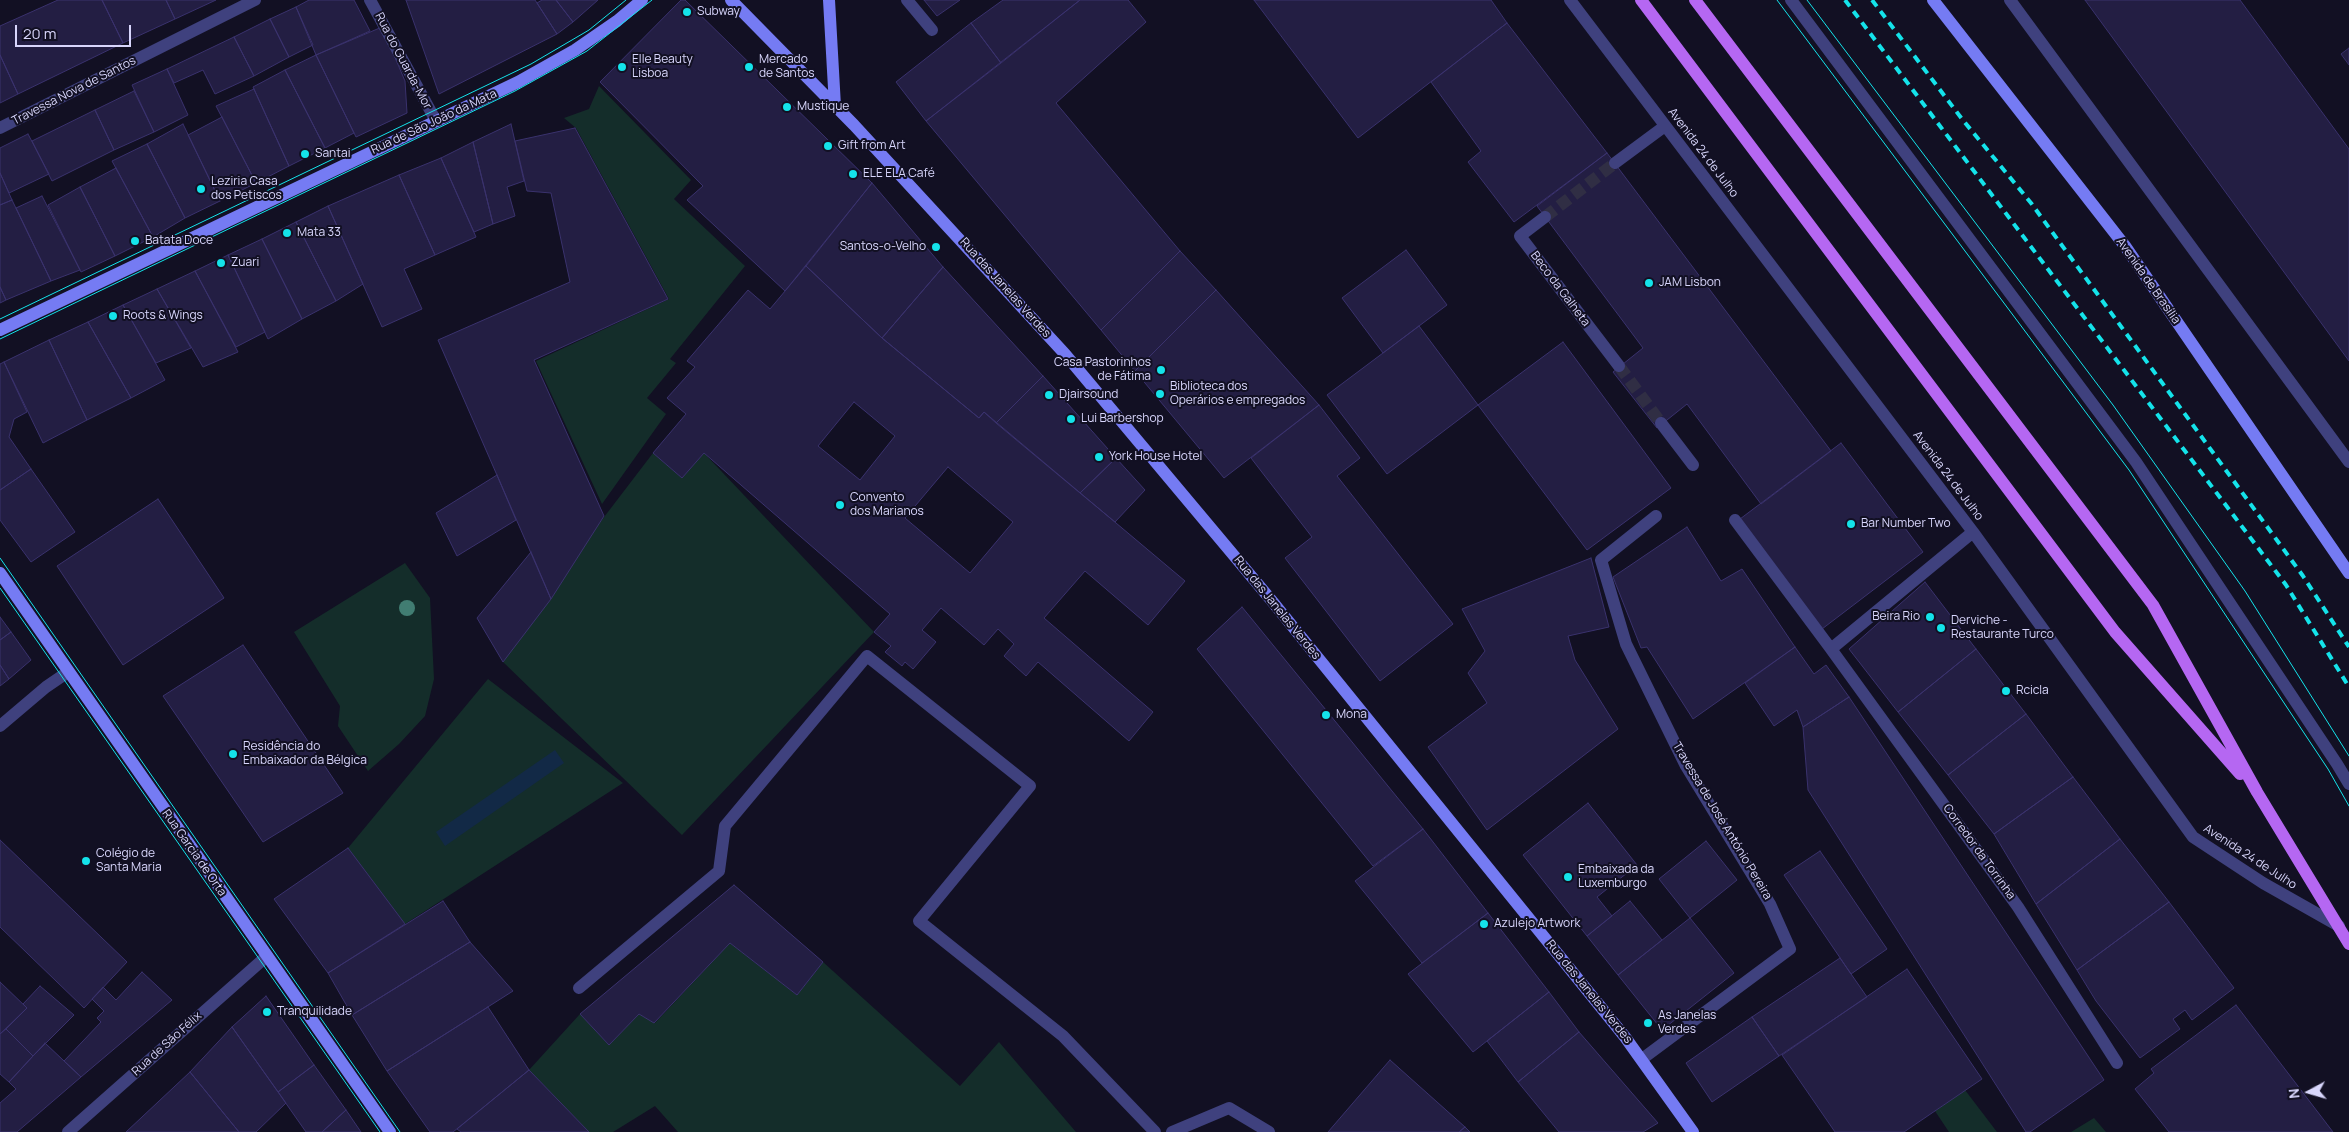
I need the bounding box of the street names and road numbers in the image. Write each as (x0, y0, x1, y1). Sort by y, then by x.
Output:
street label: Rua do Guarda-Mor (371, 10, 435, 112)
street label: Travessa Nova de Santos (10, 53, 138, 129)
street label: Rua de São João da Mata (369, 87, 499, 157)
street label: Avenida 24 de Julho (1665, 105, 1741, 201)
street label: Rua das Janelas Verdes (957, 235, 1053, 341)
street label: Avenida de Brasília (2113, 235, 2183, 327)
street label: Beco da Galheta (1527, 249, 1593, 329)
street label: Avenida 24 de Julho (1910, 428, 1986, 524)
street label: Rua das Janelas Verdes (1231, 553, 1323, 663)
street label: Travessa de José António Pereira (1669, 740, 1775, 902)
street label: Corredor da Torrinha (1940, 802, 2018, 902)
street label: Rua Garcia de Orta (159, 807, 229, 899)
street label: Avenida 24 de Julho (2201, 821, 2299, 893)
street label: Rua das Janelas Verdes (1543, 937, 1635, 1047)
street label: Rua de São Félix (129, 1009, 205, 1079)

